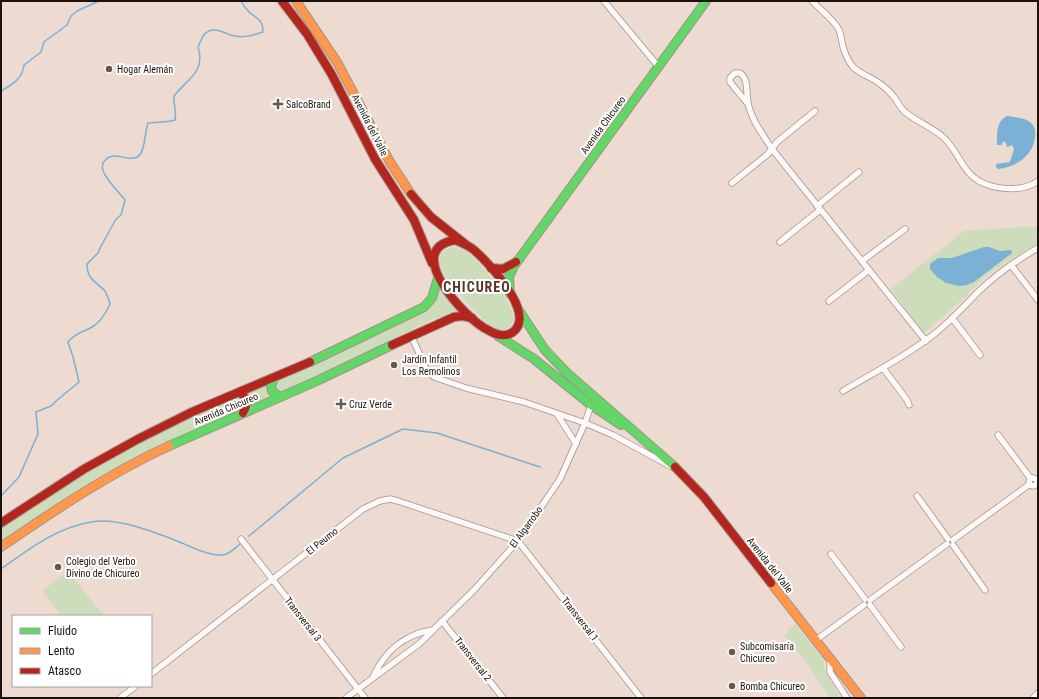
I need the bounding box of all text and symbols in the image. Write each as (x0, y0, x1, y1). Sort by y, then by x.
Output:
marker: Hogar Alemán (104, 64, 114, 74)
place label: Hogar Alemán (117, 64, 173, 75)
street label: Avenida del Valle (350, 93, 390, 158)
street label: Avenida Chicureo (578, 94, 628, 156)
marker: SalcoBrand (273, 99, 283, 109)
place label: SalcoBrand (286, 99, 331, 110)
district label: CHICUREO (443, 279, 511, 295)
place label: Jardín Infantil Los Remolinos (402, 354, 461, 377)
marker: Jardín Infantil Los Remolinos (389, 360, 399, 370)
street label: Avenida Chicureo (192, 391, 260, 427)
marker: Cruz Verde (336, 399, 346, 409)
place label: Cruz Verde (349, 399, 392, 410)
street label: El Algarrobo (507, 504, 545, 550)
street label: El Peumo (304, 525, 340, 557)
street label: Avenida del Valle (745, 535, 795, 595)
place label: Colegio del Verbo Divino de Chicureo (66, 556, 140, 579)
marker: Colegio del Verbo Divino de Chicureo (53, 562, 63, 572)
street label: Transversal 3 (282, 595, 324, 643)
street label: Transversal 1 (559, 595, 601, 643)
legend (12, 615, 152, 687)
text: Fluido (48, 624, 77, 638)
street label: Transversal 2 (452, 635, 494, 683)
place label: Subcomisaría Chicureo (740, 641, 794, 664)
text: Lento (48, 644, 75, 658)
marker: Subcomisaría Chicureo (727, 647, 737, 657)
text: Atasco (48, 664, 81, 678)
marker: Bomba Chicureo (727, 681, 737, 691)
place label: Bomba Chicureo (740, 681, 805, 692)

